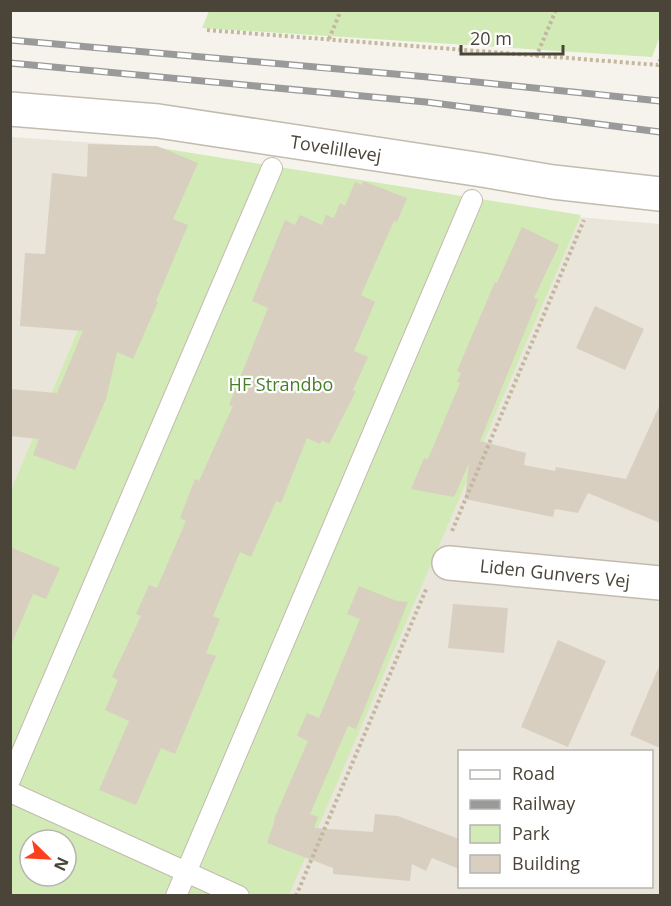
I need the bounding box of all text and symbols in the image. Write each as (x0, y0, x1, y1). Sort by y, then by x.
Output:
scale bar (461, 18, 563, 56)
text: 20 m (470, 26, 512, 50)
street label: Tovelillevej (289, 129, 383, 167)
park label: HF Strandbo (229, 372, 333, 396)
street label: Liden Gunvers Vej (479, 553, 631, 593)
legend (458, 750, 653, 888)
text: Road (512, 761, 555, 785)
text: Railway (512, 791, 576, 815)
text: Park (512, 821, 550, 845)
north arrow (18, 828, 78, 888)
text: Building (512, 851, 580, 875)
text: N (49, 854, 74, 875)

